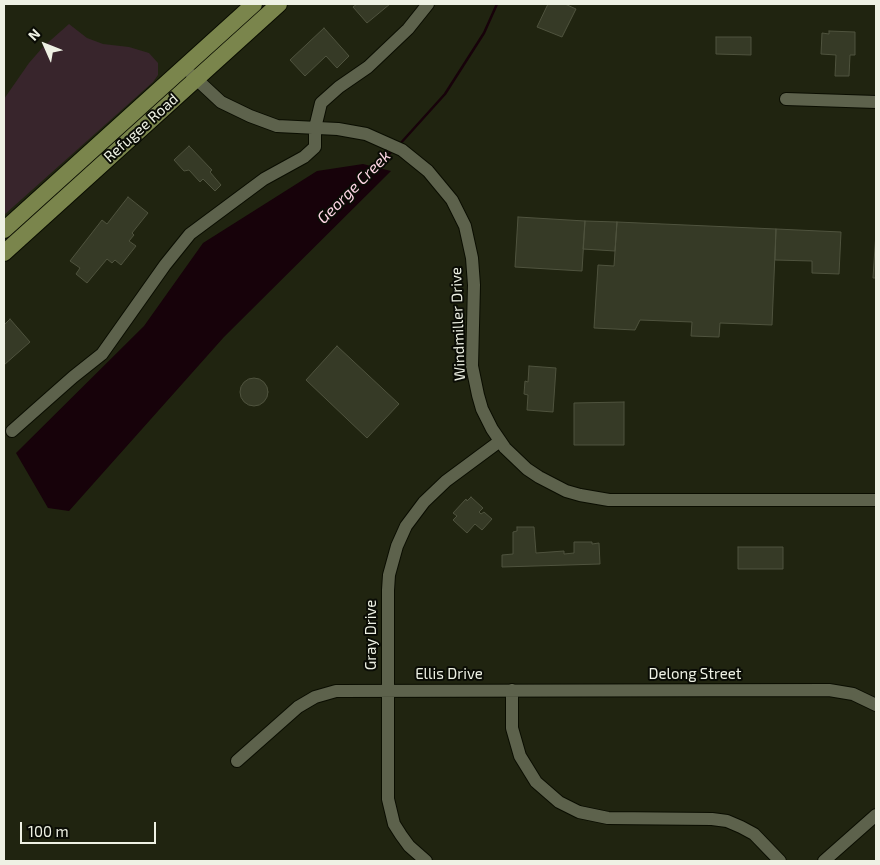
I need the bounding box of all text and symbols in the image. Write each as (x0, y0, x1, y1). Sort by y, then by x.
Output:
north arrow (20, 20, 70, 70)
text: N (24, 25, 43, 44)
street label: Refugee Road (100, 90, 182, 166)
water label: George Creek (313, 146, 395, 228)
street label: Windmiller Drive (447, 267, 469, 381)
street label: Gray Drive (362, 600, 380, 670)
street label: Ellis Drive (415, 665, 483, 683)
street label: Delong Street (648, 665, 742, 683)
scale bar (22, 812, 159, 844)
text: 100 m (28, 822, 69, 840)

